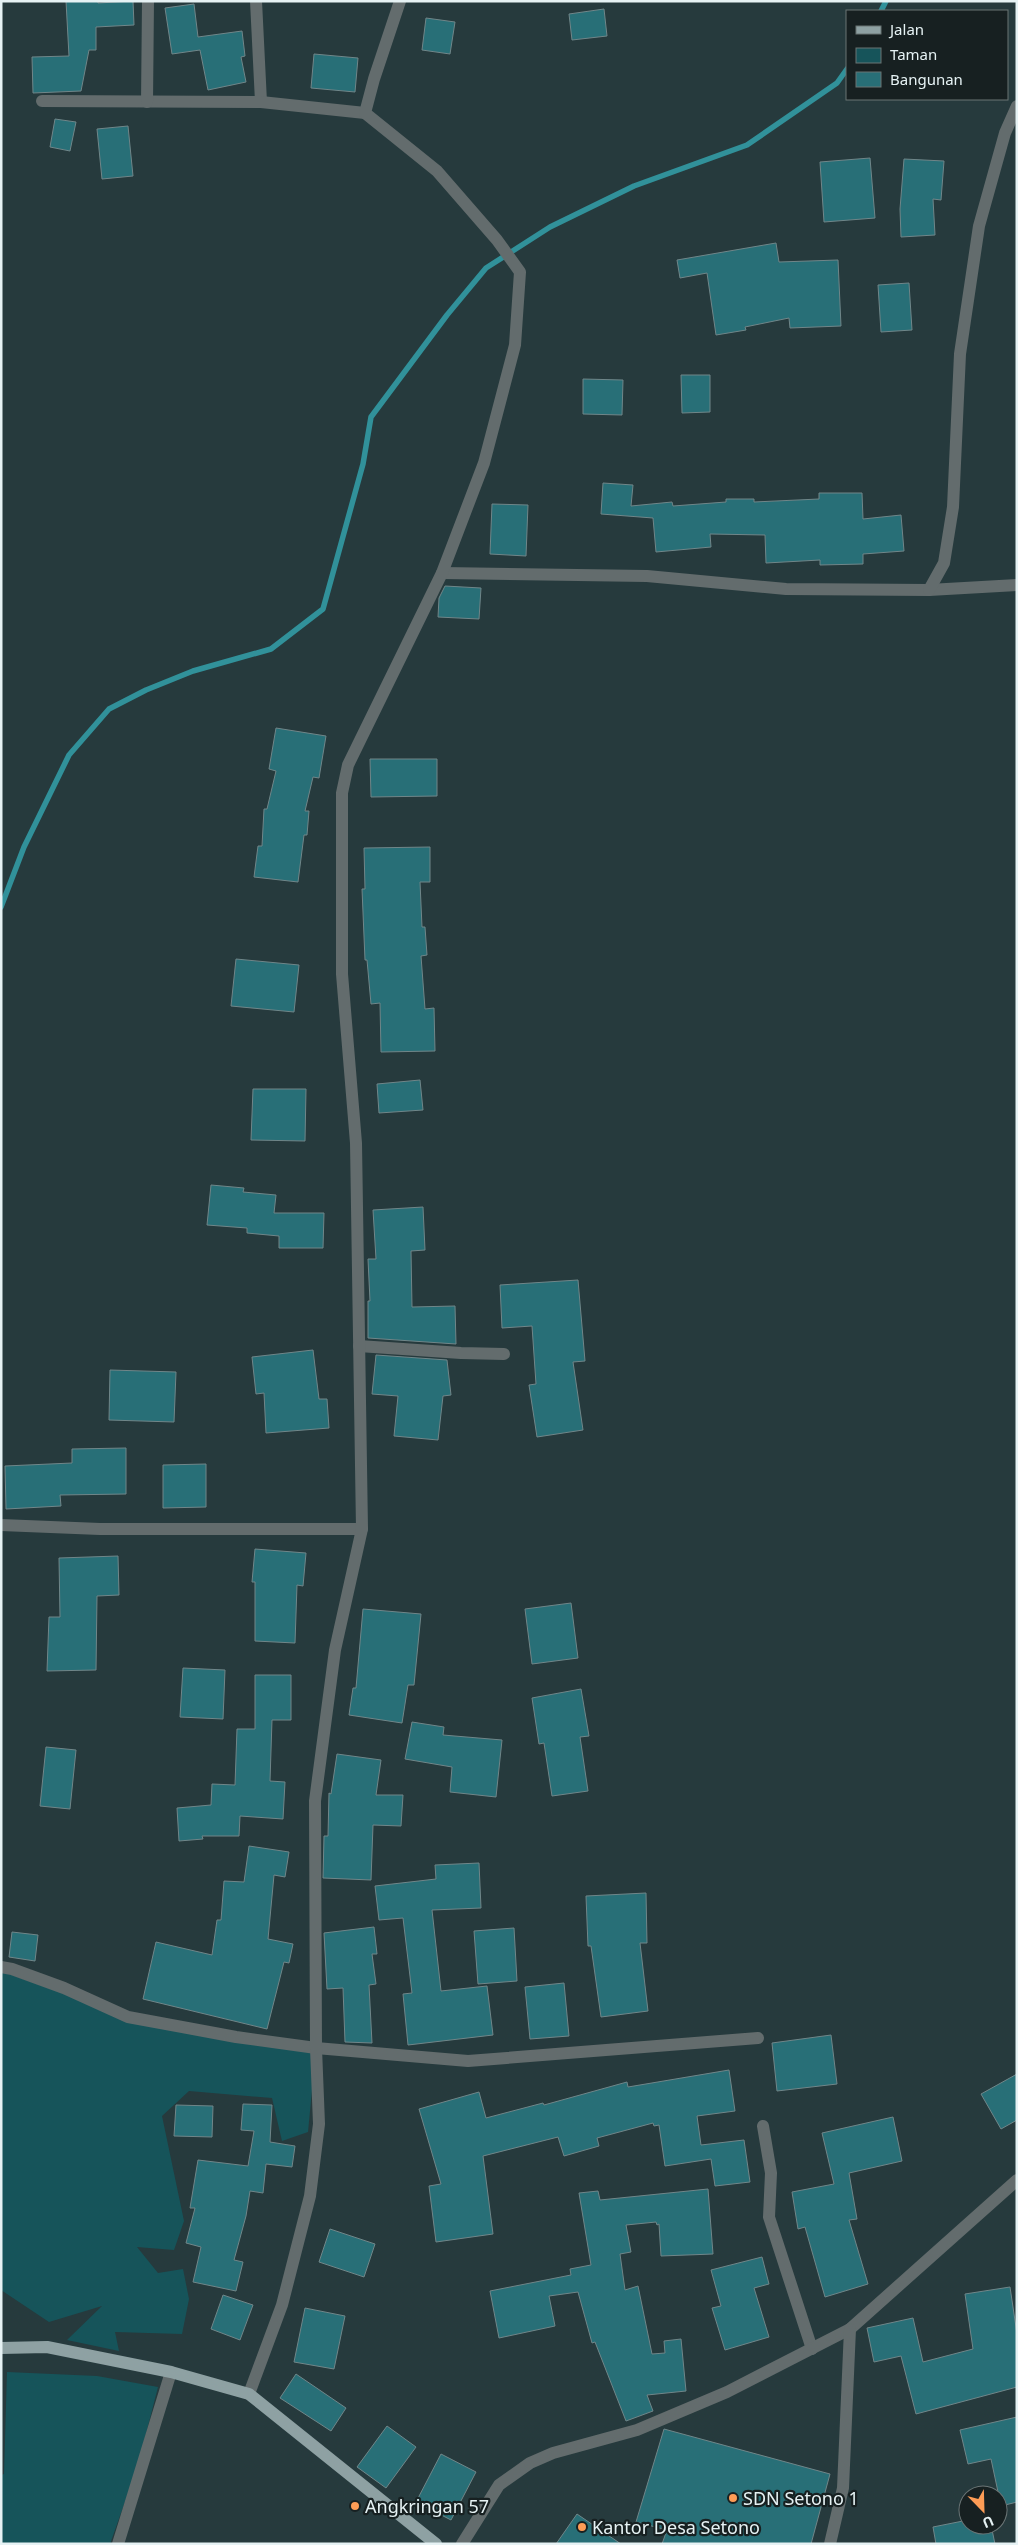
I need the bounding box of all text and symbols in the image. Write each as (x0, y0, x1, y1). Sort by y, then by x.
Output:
legend (846, 10, 1008, 100)
text: Jalan (888, 19, 924, 39)
text: Taman (890, 44, 937, 64)
text: Bangunan (890, 69, 963, 89)
north arrow (958, 2485, 1008, 2535)
place label: SDN Setono 1 (743, 2486, 859, 2510)
marker: SDN Setono 1 (727, 2492, 739, 2504)
place label: Angkringan 57 (365, 2494, 489, 2518)
marker: Angkringan 57 (349, 2500, 361, 2512)
text: U (980, 2512, 997, 2533)
place label: Kantor Desa Setono (592, 2515, 760, 2539)
marker: Kantor Desa Setono (576, 2521, 588, 2533)

